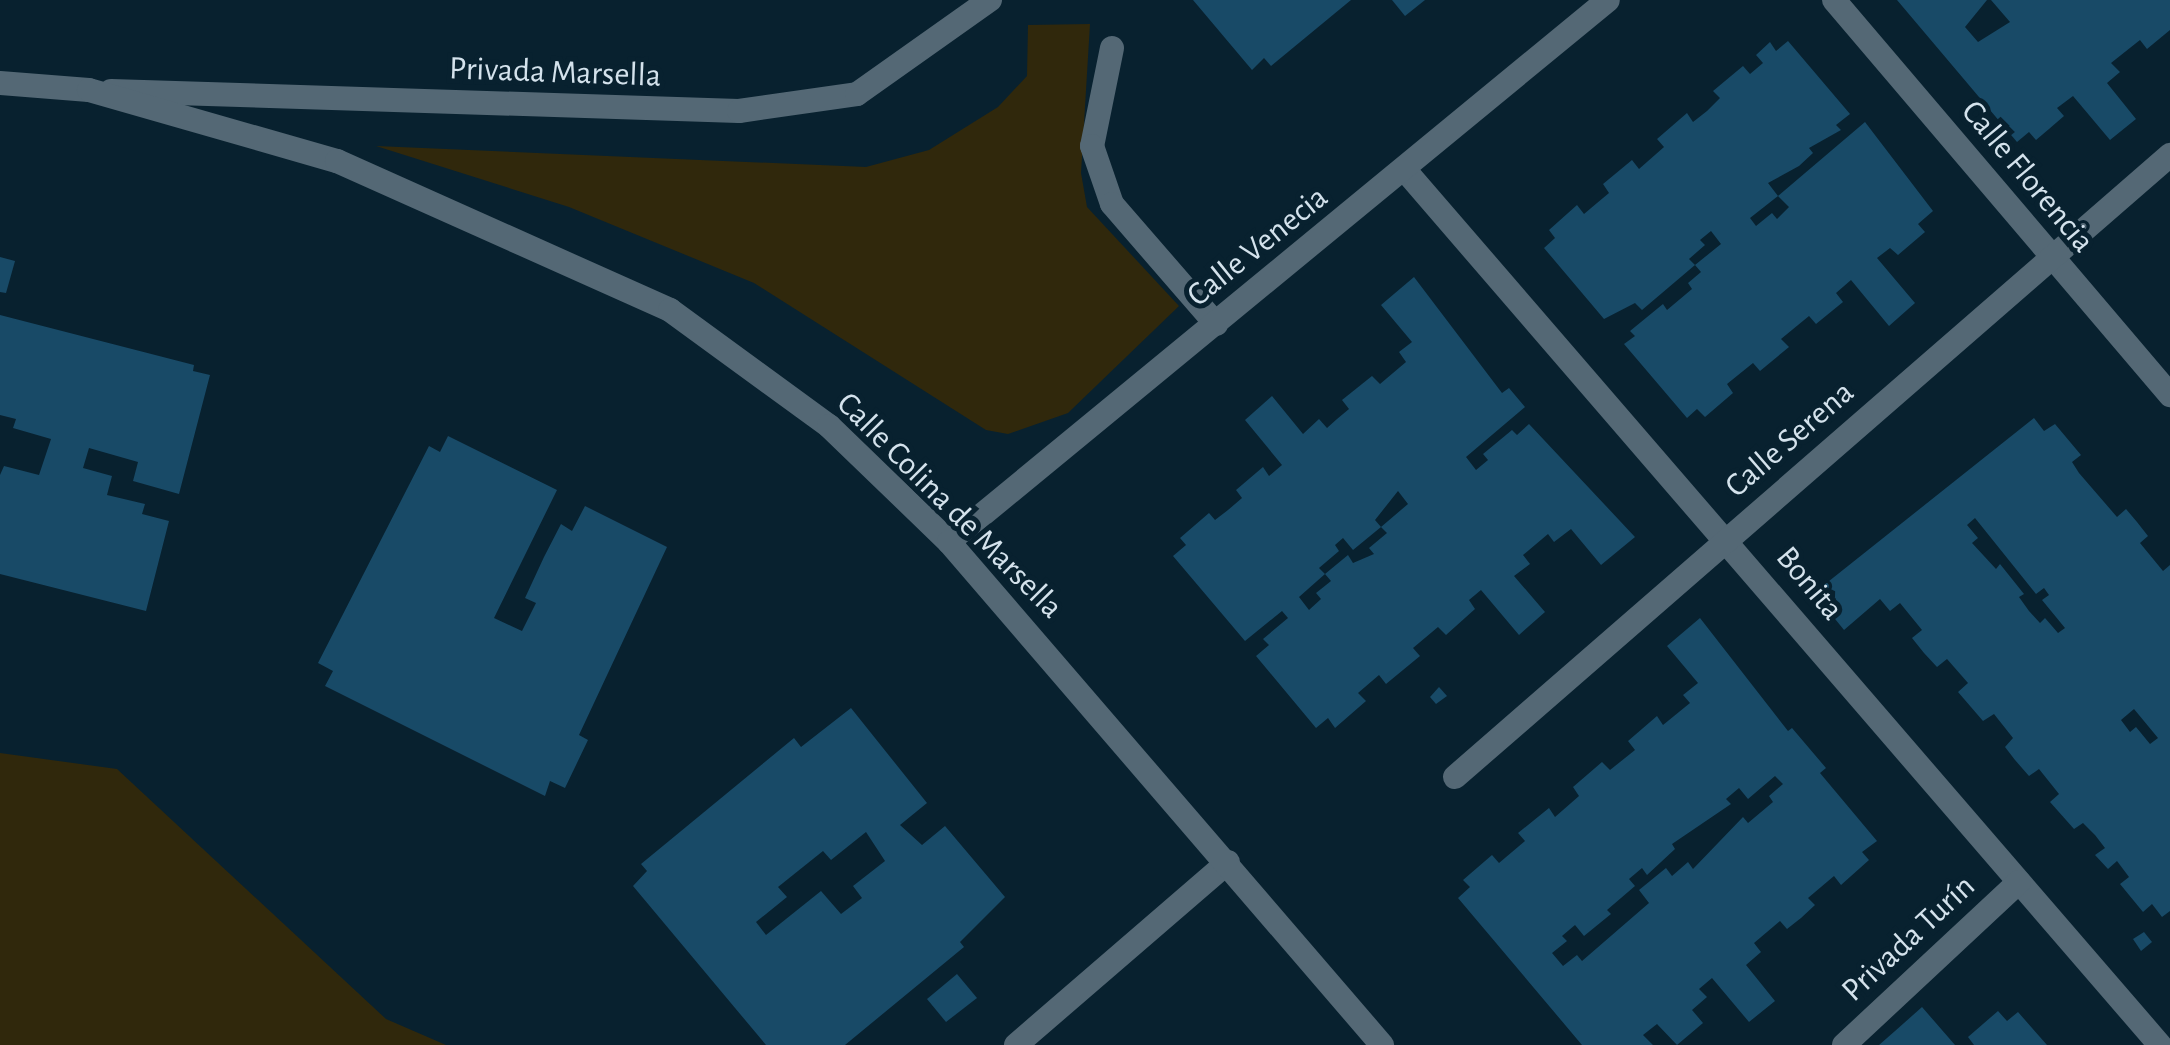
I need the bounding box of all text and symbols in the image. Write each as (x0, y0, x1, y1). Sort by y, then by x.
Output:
street label: Privada Marsella (448, 50, 662, 96)
street label: Calle Florencia (1952, 93, 2102, 261)
street label: Calle Venecia (1180, 178, 1336, 316)
street label: Calle Serena (1718, 373, 1862, 507)
street label: Calle Colina de Marsella (828, 385, 1070, 627)
street label: Bonita (1767, 539, 1851, 629)
street label: Privada Turín (1834, 867, 1984, 1011)

